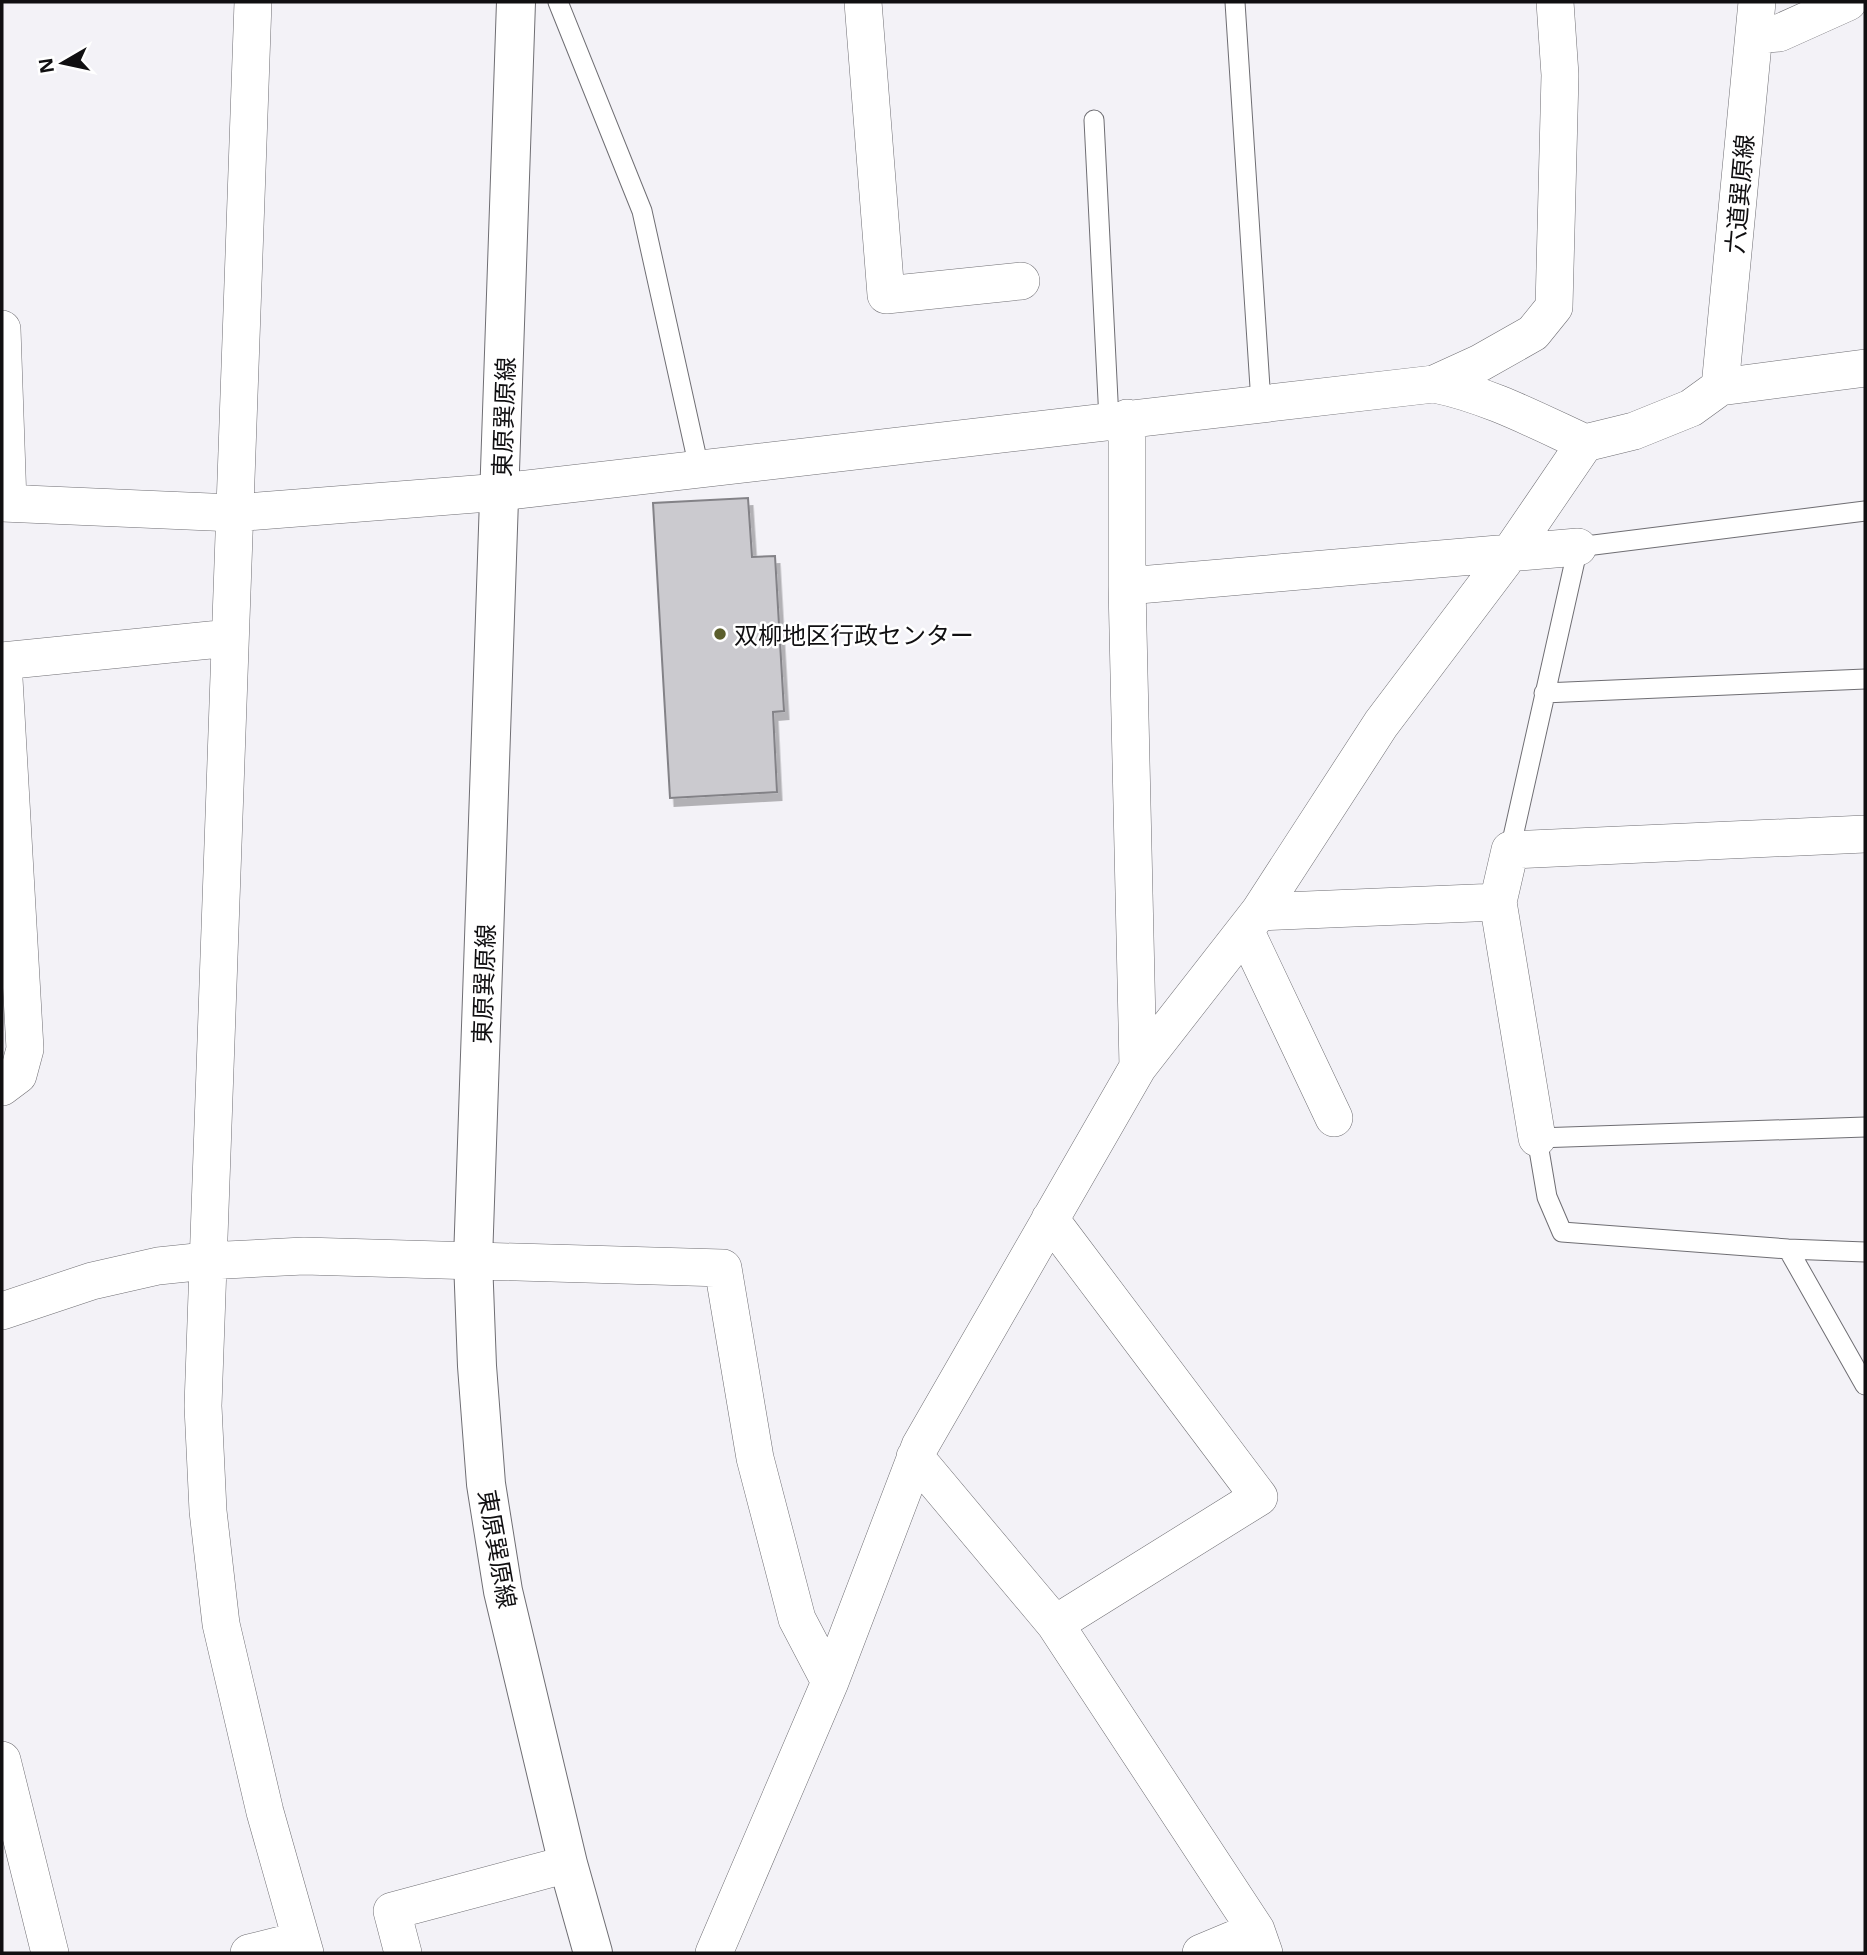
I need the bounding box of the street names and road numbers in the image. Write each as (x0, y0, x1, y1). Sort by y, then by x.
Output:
street label: 六道巽原線 (1717, 133, 1761, 255)
street label: 東原巽原線 (484, 356, 522, 478)
street label: 東原巽原線 (464, 923, 502, 1045)
street label: 東原巽原線 (471, 1487, 525, 1611)

